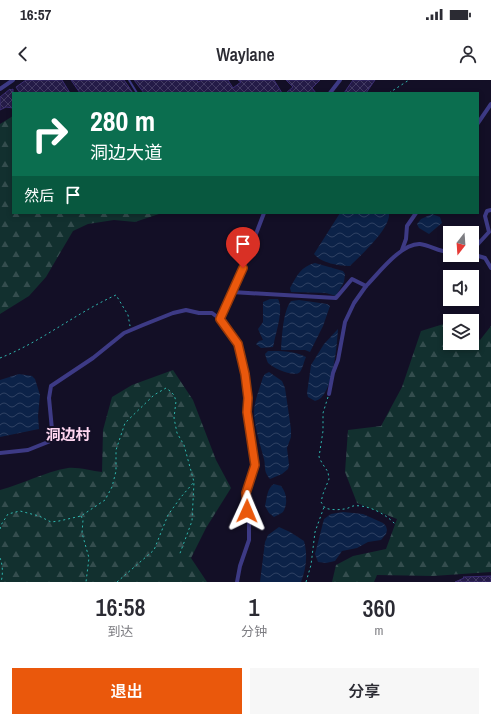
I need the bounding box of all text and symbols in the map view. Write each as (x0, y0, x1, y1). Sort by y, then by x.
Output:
text: 16:57 (20, 4, 51, 25)
text: Waylane (216, 42, 275, 67)
icon: back (12, 43, 34, 65)
icon: person (457, 43, 479, 65)
text: 280 m (90, 102, 155, 140)
icon: right (24, 108, 76, 160)
text: 洞边大道 (90, 140, 162, 165)
icon: arrive (62, 184, 84, 206)
text: 然后 (24, 185, 54, 206)
north arrow (443, 226, 479, 262)
map controls (443, 226, 479, 350)
pin (226, 227, 260, 268)
icon: arrive (232, 233, 254, 255)
button: sound (443, 270, 479, 306)
button: layers (443, 314, 479, 350)
district label: 洞边村 (45, 424, 91, 445)
position arrow (226, 490, 268, 532)
text: 16:58 (96, 591, 146, 623)
text: 1 (249, 591, 260, 623)
text: 360 (363, 592, 395, 624)
text: m (375, 622, 383, 639)
text: 到达 (108, 623, 134, 640)
text: 分钟 (241, 623, 267, 640)
button: 退出 (12, 668, 242, 714)
button: 分享 (250, 668, 479, 714)

